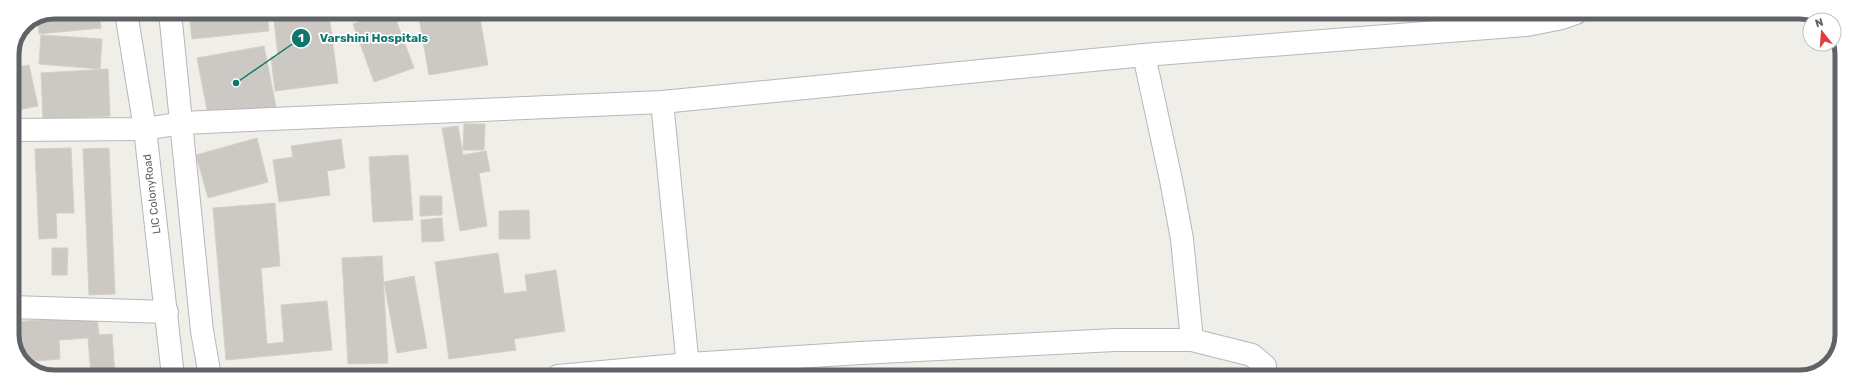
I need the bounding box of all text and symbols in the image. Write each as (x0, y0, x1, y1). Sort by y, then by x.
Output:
north arrow (1802, 12, 1842, 52)
text: N (1814, 16, 1825, 30)
callout: Varshini Hospitals (291, 26, 436, 50)
text: 1 (298, 31, 304, 45)
text: Varshini Hospitals (320, 31, 429, 45)
street label: LIC ColonyRoad (141, 153, 163, 235)

